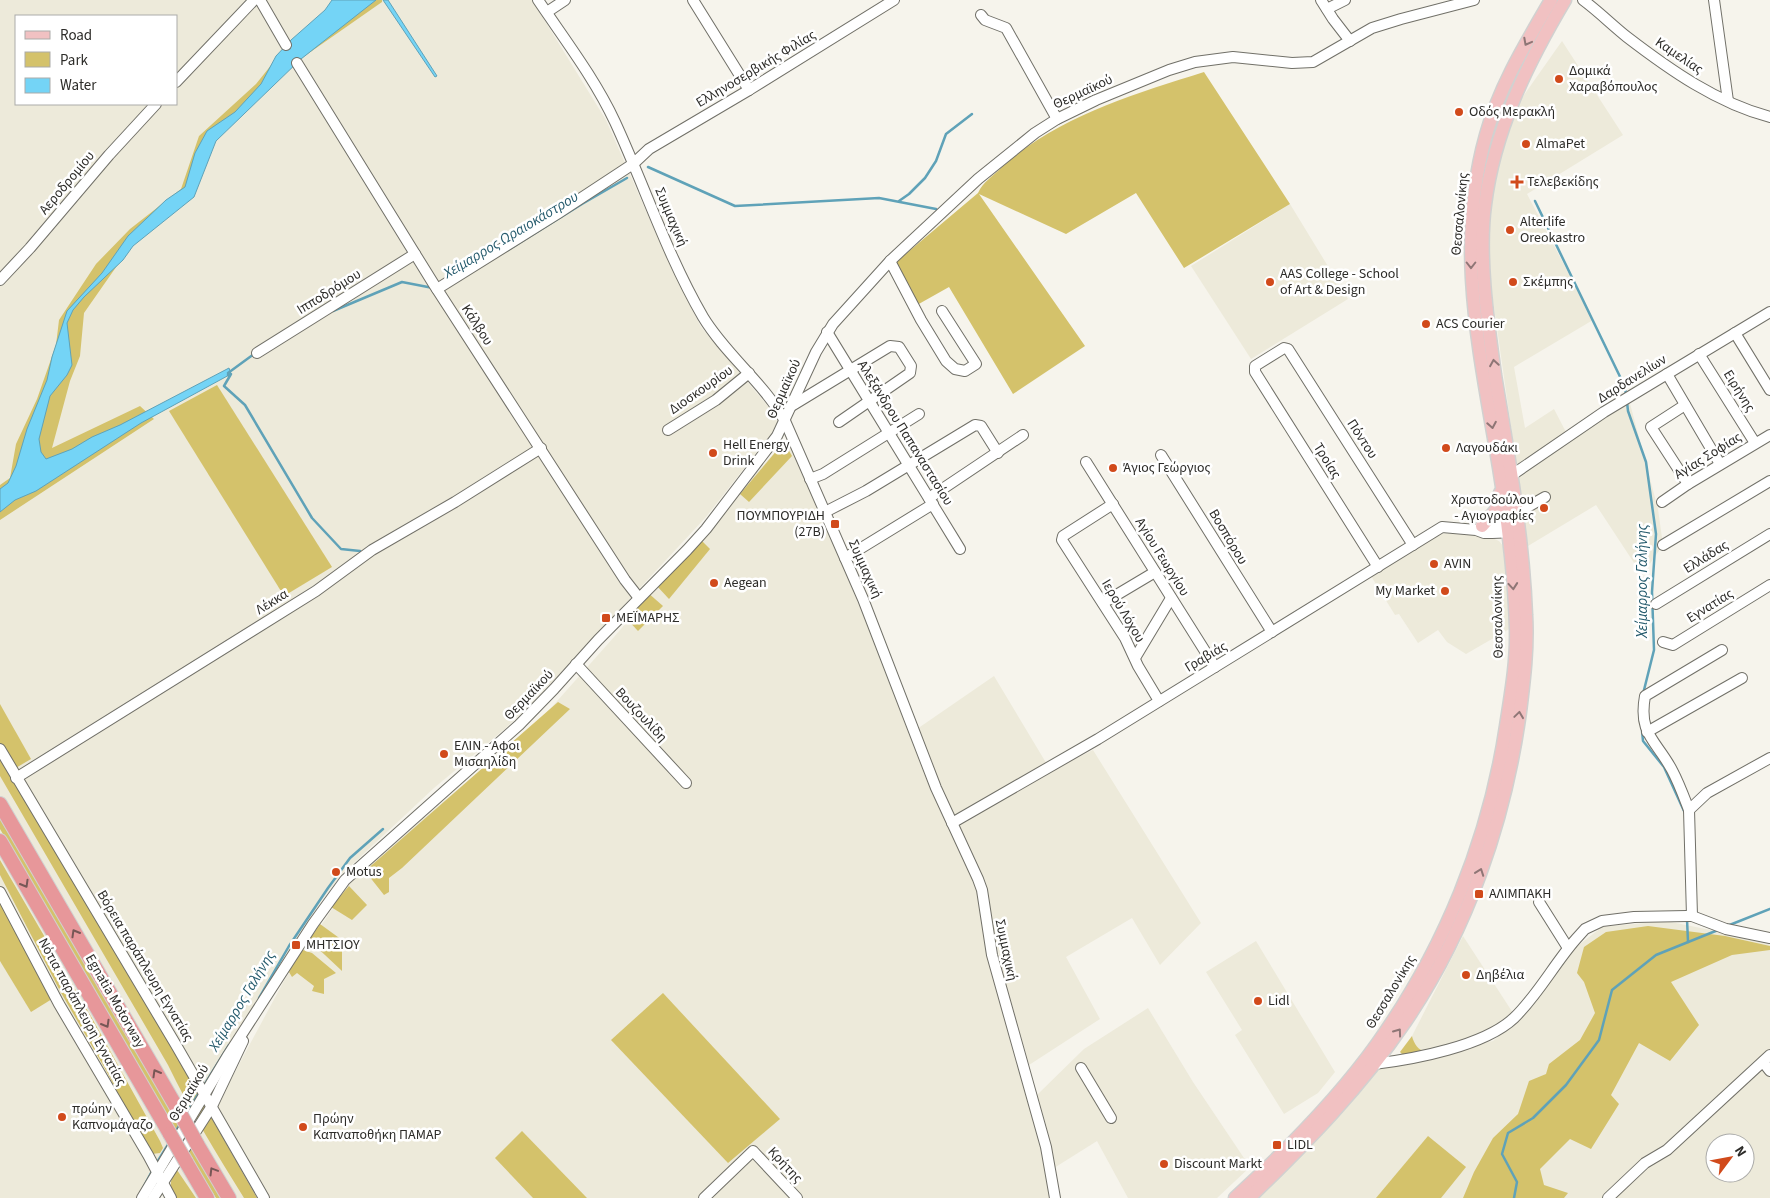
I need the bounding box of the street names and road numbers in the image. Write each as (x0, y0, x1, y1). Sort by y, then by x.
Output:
street label: Ελληνοσερβικής Φιλίας (692, 25, 820, 113)
street label: Καμελίας (1651, 33, 1707, 79)
street label: Θερμαϊκού (1050, 69, 1116, 115)
street label: Αεροδρομίου (34, 147, 100, 219)
street label: Θεσσαλονίκης (1446, 172, 1474, 256)
street label: Συμμαχική (650, 184, 692, 250)
street label: Ιπποδρόμου (293, 264, 365, 320)
street label: Κάλβου (456, 301, 498, 349)
street label: Δαρδανελίων (1593, 350, 1671, 408)
street label: Θερμαϊκού (762, 356, 806, 422)
street label: Αλεξάνδρου Παπαναστασίου (852, 357, 958, 509)
street label: Διοσκουρίου (665, 361, 737, 419)
street label: Ειρήνης (1718, 366, 1760, 416)
street label: Πόντου (1342, 415, 1382, 463)
street label: Αγίας Σοφίας (1670, 427, 1746, 485)
street label: Τροίας (1308, 439, 1346, 483)
street label: Βοσπόρου (1204, 506, 1252, 568)
street label: Αγίου Γεωργίου (1130, 514, 1194, 600)
street label: Ελλάδας (1680, 535, 1732, 579)
street label: Συμμαχική (843, 536, 887, 602)
street label: Θεσσαλονίκης (1487, 575, 1509, 659)
street label: Ιερού Λόχου (1096, 576, 1150, 646)
street label: Λέκκα (252, 584, 292, 620)
street label: Εγνατίας (1683, 584, 1737, 628)
street label: Γραβιάς (1181, 637, 1231, 677)
street label: Θερμαϊκού (500, 665, 558, 725)
street label: Βουζουλίδη (610, 683, 672, 747)
street label: Βόρεια παράπλευρη Εγνατίας (92, 887, 198, 1045)
street label: Συμμαχική (990, 917, 1022, 983)
street label: Νότια παράπλευρη Εγνατίας (33, 934, 131, 1090)
street label: Egnatia Motorway (80, 950, 150, 1052)
street label: Θεσσαλονίκης (1361, 951, 1421, 1033)
street label: Θερμαϊκού (164, 1061, 214, 1125)
street label: Κρήτης (763, 1142, 807, 1188)

